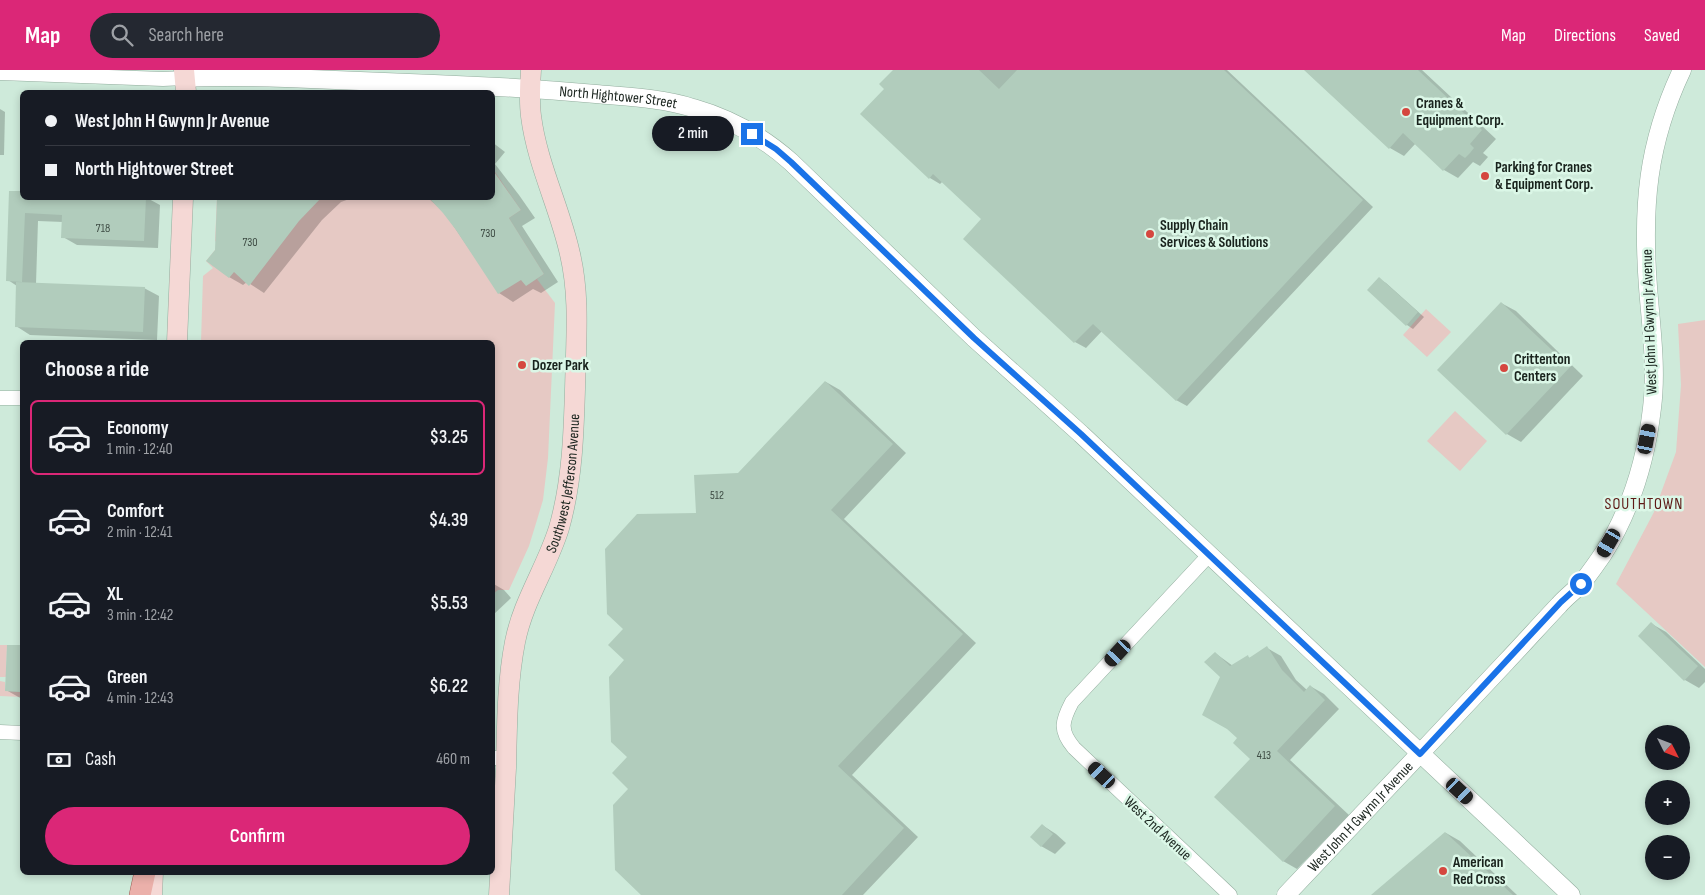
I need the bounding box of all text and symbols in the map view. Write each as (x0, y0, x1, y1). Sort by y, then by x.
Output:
search box (90, 13, 440, 58)
text: Map (25, 21, 60, 50)
icon: search (108, 21, 136, 49)
text: Search here (148, 24, 224, 47)
text: Map (1501, 25, 1526, 46)
text: Directions (1554, 25, 1616, 46)
text: Saved (1644, 25, 1680, 46)
street label: North Hightower Street (559, 82, 679, 114)
place label: Cranes & Equipment Corp. (1416, 94, 1504, 130)
marker: Cranes & Equipment Corp. (1400, 106, 1412, 118)
text: West John H Gwynn Jr Avenue (75, 110, 270, 133)
callout: 2 min (652, 116, 734, 152)
route end (741, 123, 763, 145)
text: 2 min (678, 124, 708, 143)
text: North Hightower Street (75, 158, 234, 181)
place label: Parking for Cranes & Equipment Corp. (1495, 158, 1593, 194)
marker: Parking for Cranes & Equipment Corp. (1479, 170, 1491, 182)
place label: Supply Chain Services & Solutions (1160, 216, 1268, 252)
house number: 718 (96, 221, 110, 236)
house number: 730 (480, 226, 496, 241)
marker: Supply Chain Services & Solutions (1144, 228, 1156, 240)
house number: 730 (242, 235, 258, 250)
street label: West John H Gwynn Jr Avenue (1637, 249, 1662, 395)
place label: Crittenton Centers (1514, 350, 1570, 386)
text: Choose a ride (45, 356, 149, 383)
place label: Dozer Park (532, 356, 589, 375)
marker: Dozer Park (516, 359, 528, 371)
marker: Crittenton Centers (1498, 362, 1510, 374)
street label: Southwest Jefferson Avenue (542, 413, 584, 556)
icon: car (47, 415, 92, 460)
text: Economy (107, 417, 169, 440)
car (1636, 423, 1657, 455)
text: $3.25 (429, 426, 468, 449)
text: 1 min · 12:40 (107, 440, 173, 459)
house number: 512 (710, 488, 724, 503)
district label: SOUTHTOWN (1605, 495, 1683, 514)
icon: car (47, 498, 92, 543)
text: Comfort (107, 500, 164, 523)
text: $4.39 (429, 509, 468, 532)
text: 2 min · 12:41 (107, 523, 172, 542)
car (1595, 526, 1622, 560)
route start (1570, 573, 1592, 595)
icon: car (47, 581, 92, 626)
text: XL (107, 583, 123, 606)
text: $5.53 (430, 592, 468, 615)
text: 3 min · 12:42 (107, 606, 173, 625)
car (1102, 637, 1133, 669)
icon: car (47, 664, 92, 709)
text: Green (107, 666, 147, 689)
text: $6.22 (429, 675, 468, 698)
text: 4 min · 12:43 (107, 689, 173, 708)
north arrow (1645, 725, 1690, 770)
map controls (1645, 725, 1690, 880)
icon: cash (45, 746, 73, 774)
text: Cash (85, 748, 116, 771)
house number: 413 (1257, 748, 1271, 763)
text: 460 m (436, 750, 470, 769)
street label: West John H Gwynn Jr Avenue (1304, 758, 1418, 876)
car (1085, 759, 1118, 791)
car (1443, 775, 1476, 807)
button: + (1645, 780, 1690, 825)
street label: West 2nd Avenue (1120, 792, 1196, 865)
button: Confirm (45, 807, 470, 865)
button: − (1645, 835, 1690, 880)
place label: American Red Cross (1452, 853, 1506, 889)
marker: American Red Cross (1437, 865, 1449, 877)

